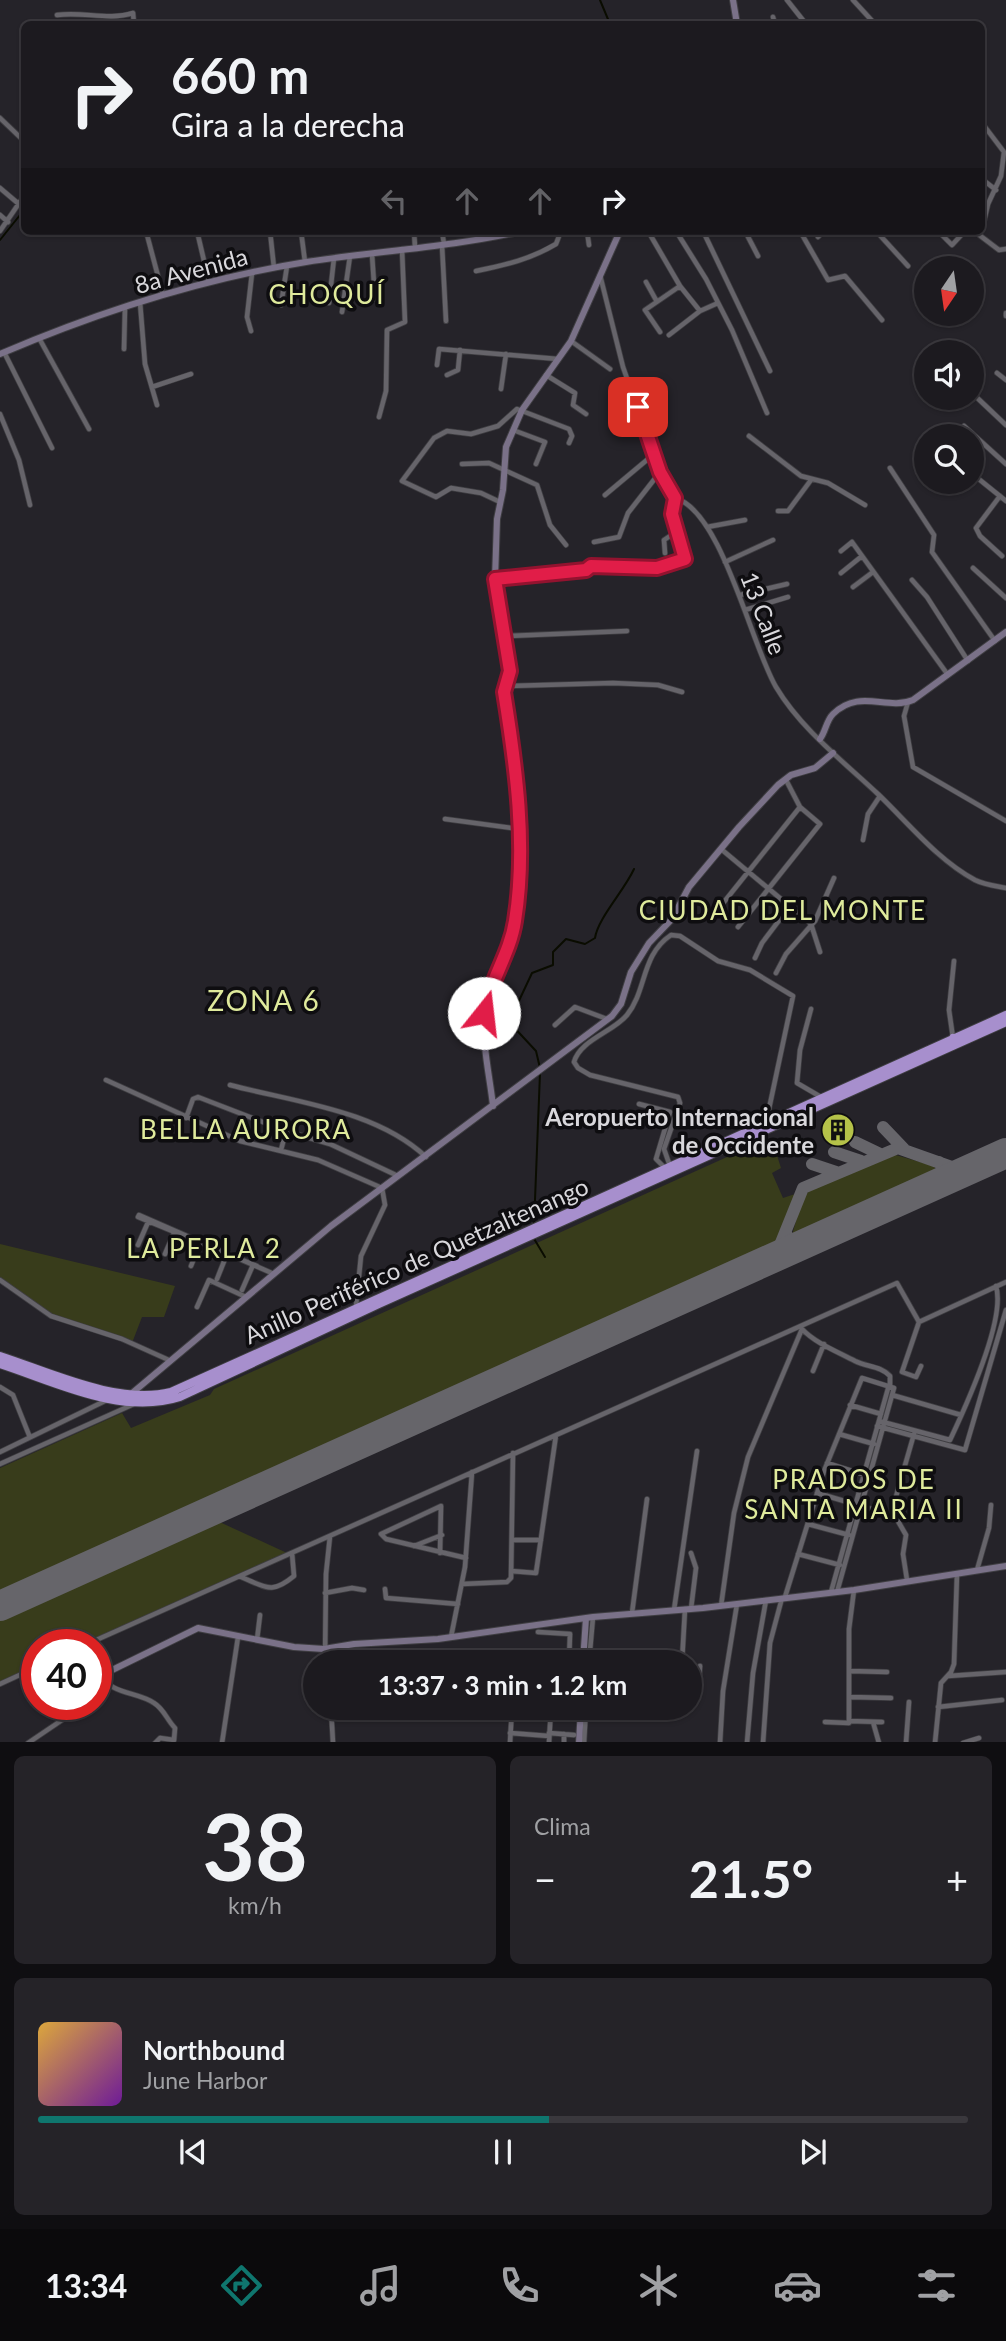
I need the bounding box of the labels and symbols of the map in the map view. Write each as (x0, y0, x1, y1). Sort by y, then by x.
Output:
street label: 8a Avenida (131, 241, 251, 299)
north arrow (914, 256, 984, 326)
district label: CHOQUÍ (268, 278, 386, 310)
pin (608, 377, 668, 437)
street label: 13 Calle (735, 568, 793, 658)
district label: CIUDAD DEL MONTE (639, 894, 927, 926)
position arrow (447, 976, 521, 1050)
district label: ZONA 6 (207, 983, 321, 1017)
place label: Aeropuerto Internacional de Occidente (544, 1102, 814, 1159)
building icon: Aeropuerto Internacional de Occidente (819, 1111, 857, 1149)
district label: BELLA AURORA (140, 1113, 352, 1145)
street label: Anillo Periférico de Quetzaltenango (239, 1171, 593, 1349)
district label: LA PERLA 2 (126, 1232, 282, 1264)
district label: PRADOS DE SANTA MARIA II (744, 1463, 964, 1525)
speed limit sign: 40 (21, 1629, 112, 1720)

